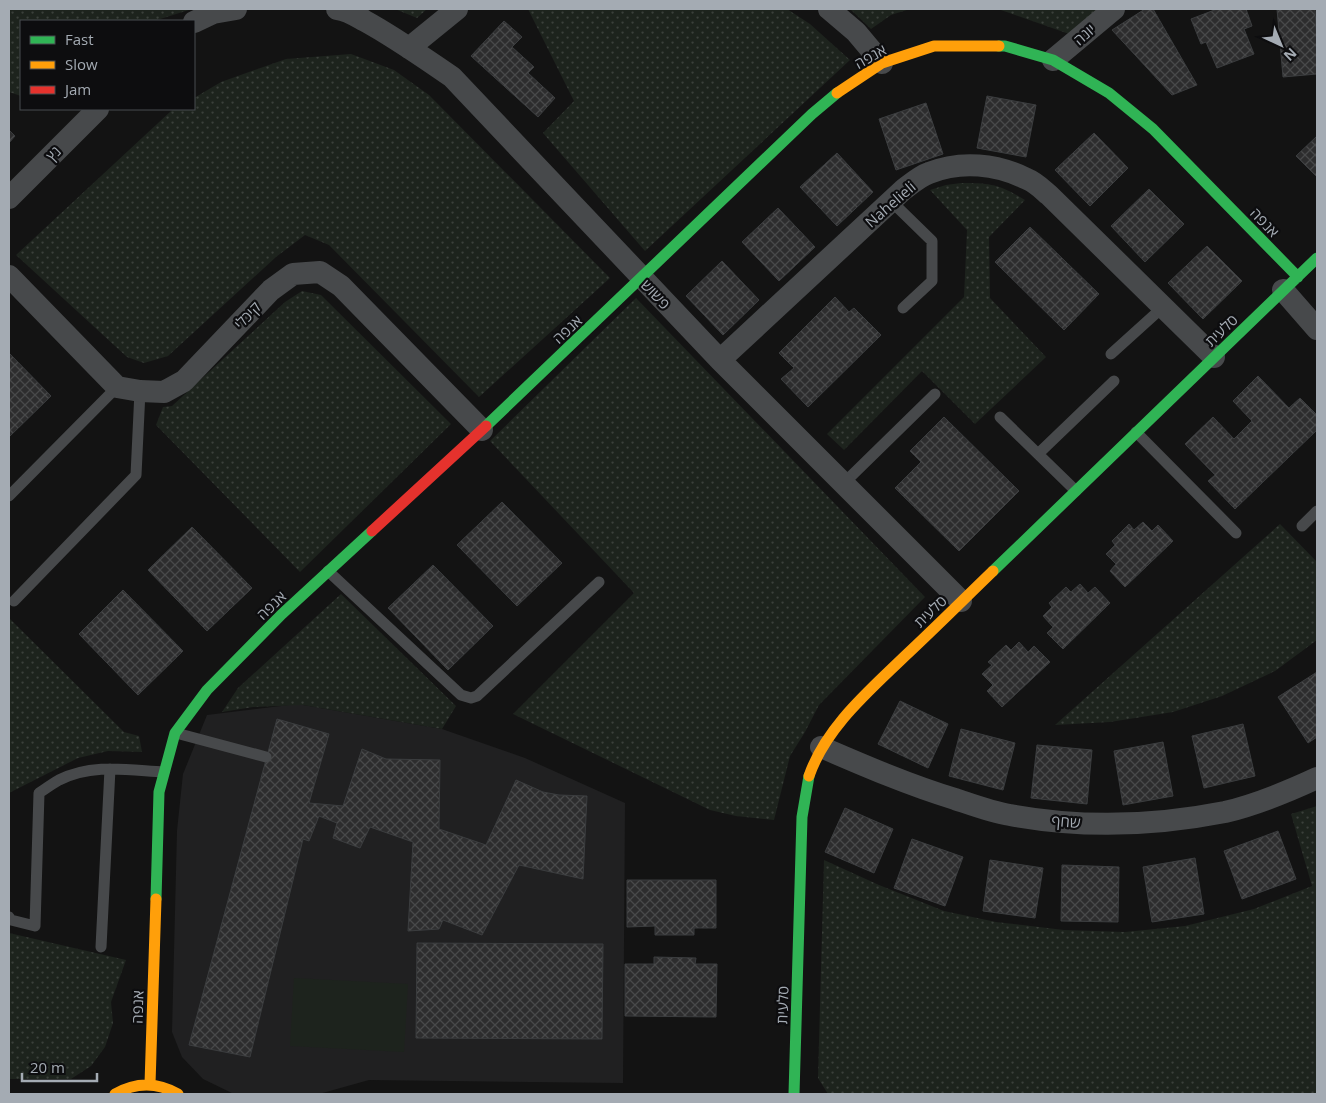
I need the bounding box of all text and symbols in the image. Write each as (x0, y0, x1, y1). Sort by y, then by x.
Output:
street label: יונה (1069, 19, 1099, 49)
legend (20, 20, 195, 110)
north arrow (1256, 20, 1306, 70)
text: Fast (65, 29, 94, 49)
street label: אנפה (850, 39, 890, 73)
text: N (1280, 44, 1301, 66)
text: Slow (65, 54, 98, 74)
text: Jam (63, 79, 91, 99)
street label: נץ (41, 141, 65, 165)
street label: Nahelieli (860, 176, 920, 232)
street label: אנפה (1246, 203, 1284, 241)
street label: פשוש (637, 275, 675, 313)
street label: קיכלי (229, 297, 265, 333)
street label: אנפה (548, 310, 586, 348)
street label: סלעית (1200, 310, 1242, 350)
street label: אנפה (252, 586, 290, 624)
street label: סלעית (909, 591, 951, 631)
street label: שחף (1051, 810, 1082, 832)
street label: סלעית (771, 986, 793, 1024)
street label: אנפה (126, 990, 148, 1024)
scale bar (22, 1050, 98, 1082)
text: 20 m (30, 1057, 65, 1077)

